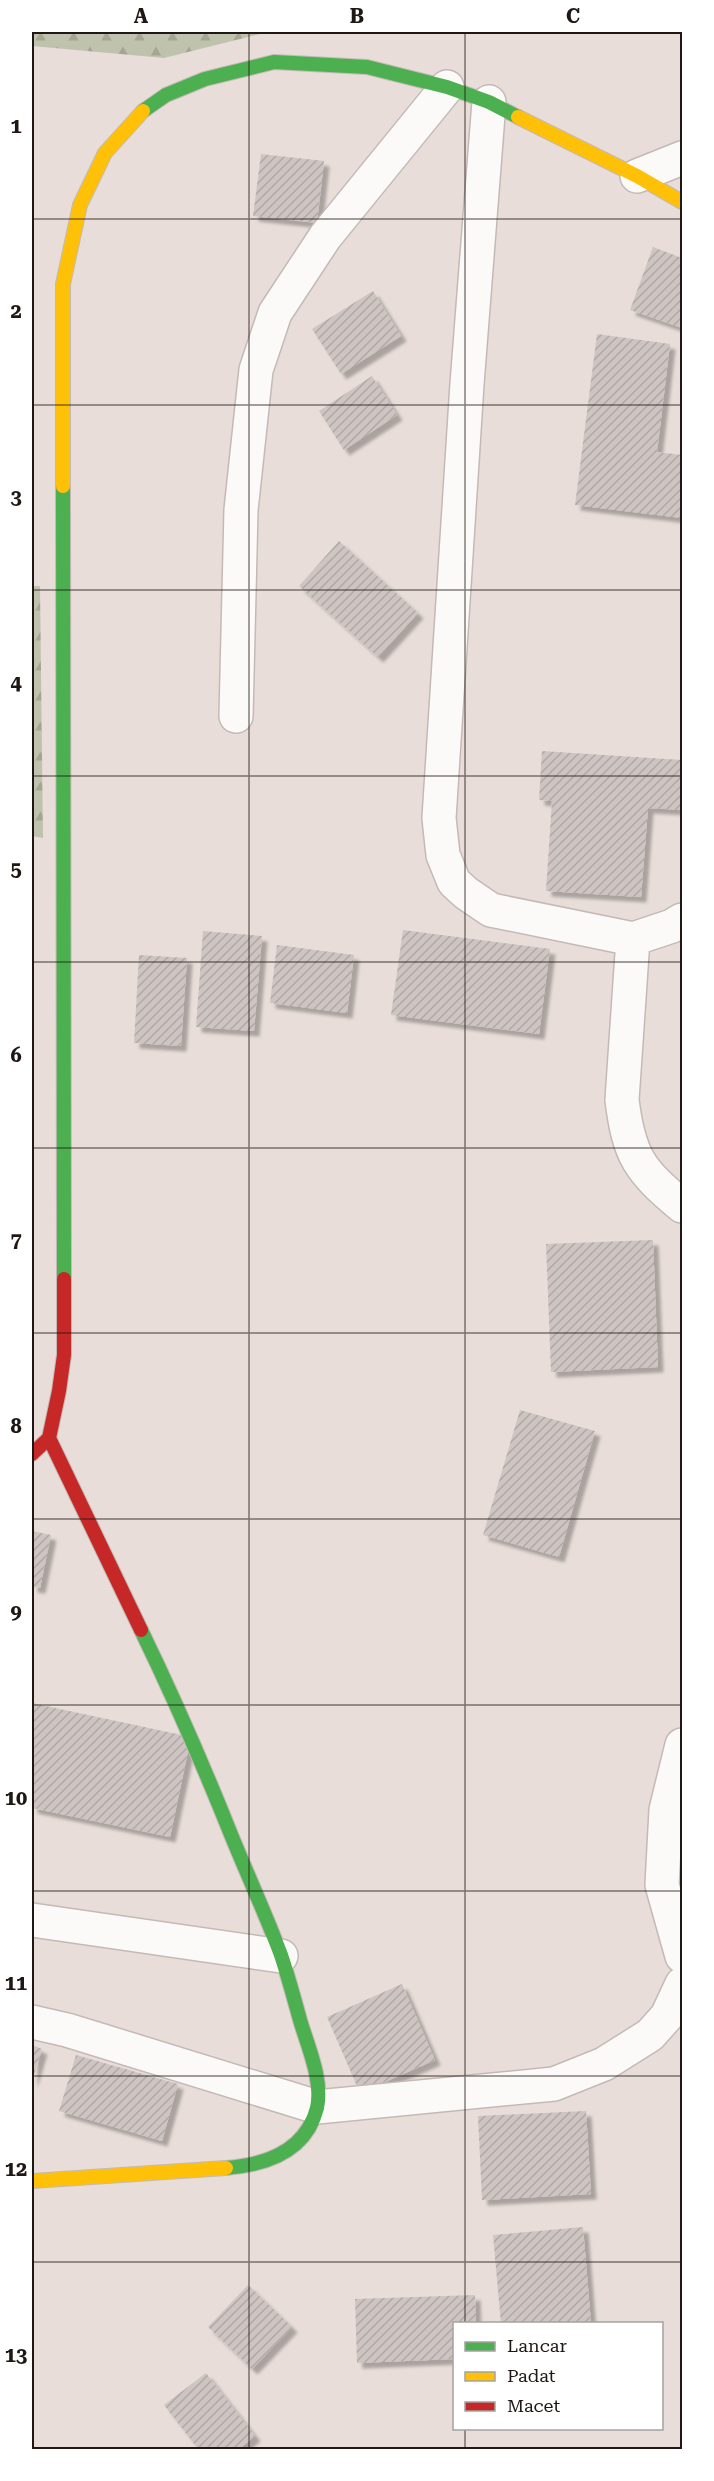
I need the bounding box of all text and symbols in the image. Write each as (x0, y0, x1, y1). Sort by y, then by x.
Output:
text: A (134, 4, 149, 28)
text: B (350, 4, 364, 28)
text: C (566, 4, 580, 28)
text: 1 (10, 114, 22, 138)
text: 2 (10, 299, 22, 323)
text: 3 (10, 485, 22, 509)
text: 4 (10, 671, 22, 695)
text: 5 (10, 857, 22, 881)
text: 6 (10, 1043, 22, 1067)
text: 7 (10, 1228, 22, 1252)
text: 8 (10, 1414, 22, 1438)
text: 9 (10, 1600, 22, 1624)
text: 10 (5, 1786, 27, 1810)
text: 11 (5, 1971, 27, 1995)
text: 12 (5, 2157, 27, 2181)
legend (453, 2322, 663, 2430)
text: Lancar (507, 2335, 567, 2356)
text: 13 (5, 2343, 27, 2367)
text: Padat (507, 2365, 556, 2386)
text: Macet (507, 2395, 560, 2416)

